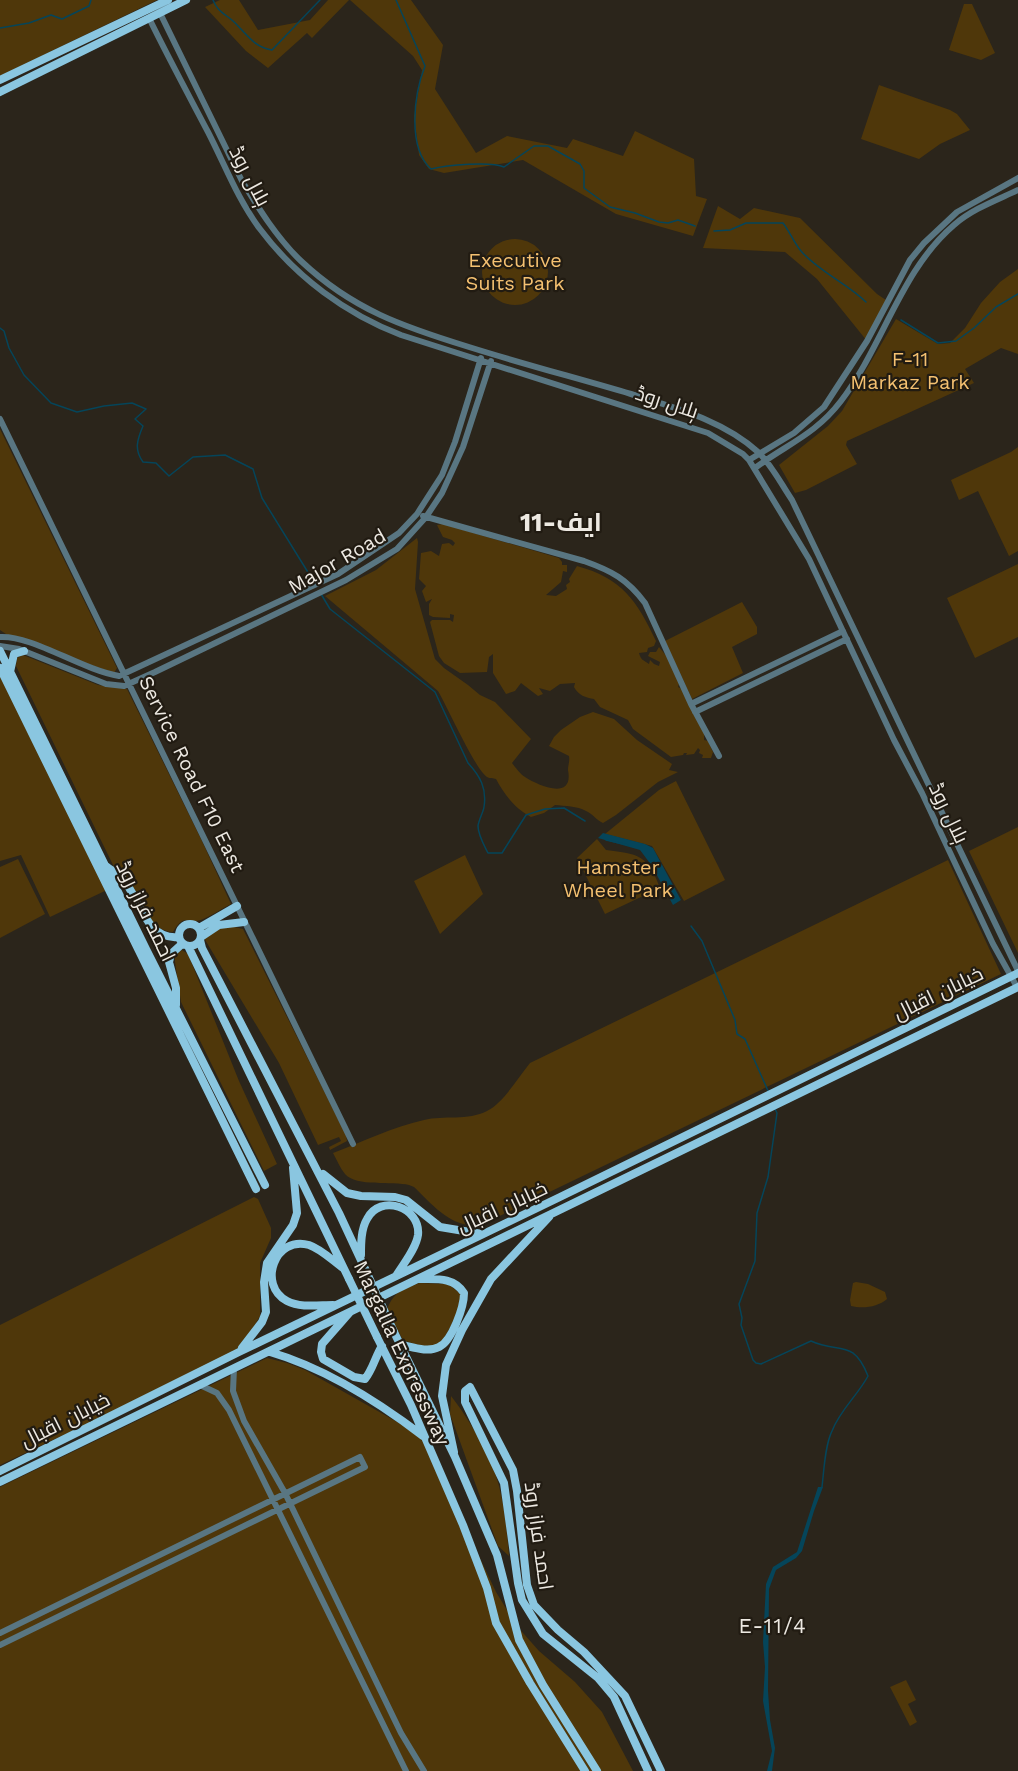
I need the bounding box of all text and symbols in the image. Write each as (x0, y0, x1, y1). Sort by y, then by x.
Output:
street label: ہلال روڈ (223, 142, 276, 211)
park label: Executive Suits Park (465, 248, 565, 295)
park label: F-11 Markaz Park (850, 347, 970, 394)
street label: ہلال روڈ (632, 381, 701, 424)
district label: ایف-11 (520, 507, 602, 537)
street label: Major Road (284, 523, 390, 599)
street label: Service Road F10 East (134, 672, 250, 877)
street label: ہلال روڈ (923, 779, 974, 848)
park label: Hamster Wheel Park (563, 855, 673, 902)
street label: احمد فراز روڈ (111, 857, 181, 965)
street label: خیابان اقبال (889, 961, 987, 1026)
street label: خیابان اقبال (453, 1176, 551, 1239)
street label: Margalla Expressway (349, 1257, 456, 1450)
street label: خیابان اقبال (16, 1387, 114, 1454)
street label: احمد فراز روڈ (520, 1480, 558, 1592)
district label: E-11/4 (739, 1613, 807, 1638)

